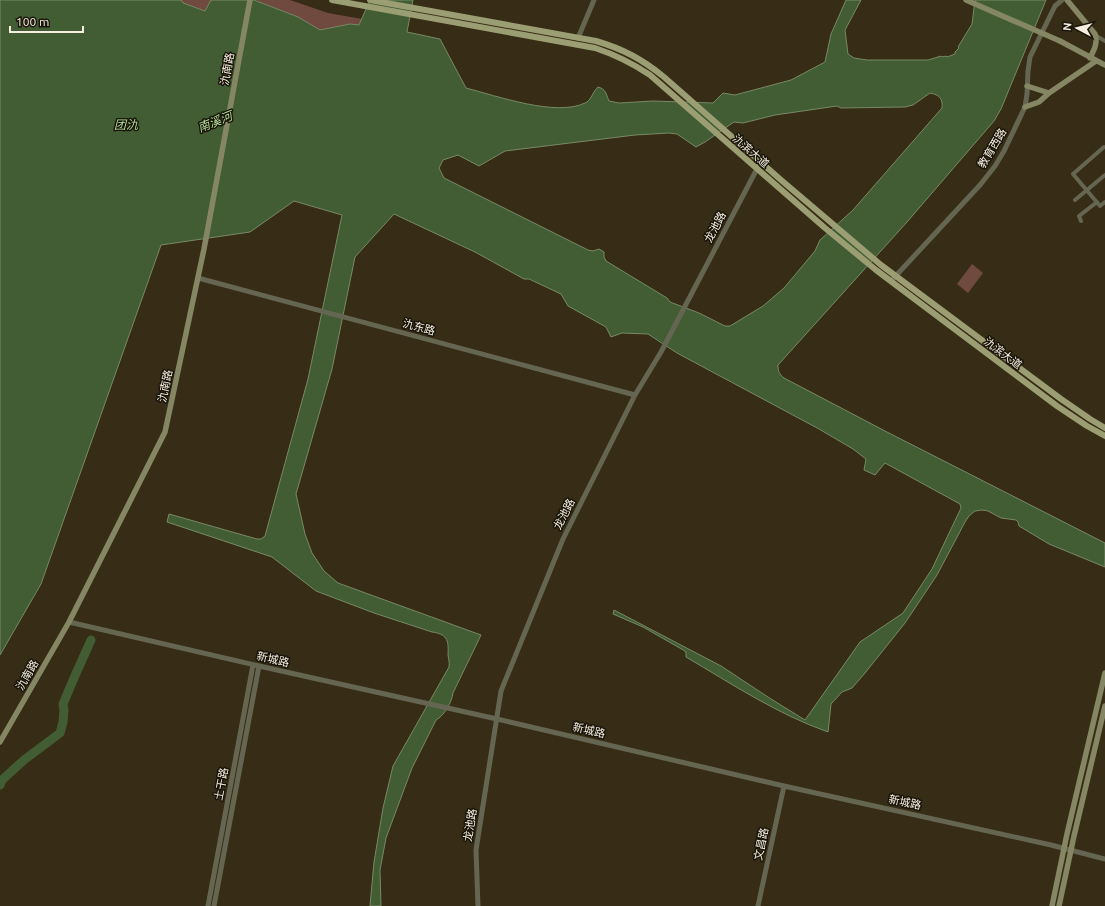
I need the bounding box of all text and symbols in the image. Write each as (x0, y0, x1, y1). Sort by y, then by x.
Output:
scale bar (10, 8, 83, 34)
north arrow (1057, 8, 1097, 48)
text: 100 m (16, 15, 49, 28)
text: N (1061, 22, 1074, 32)
street label: 氿南路 (218, 52, 236, 86)
water label: 南溪河 (196, 108, 236, 134)
water label: 团氿 (114, 118, 138, 131)
street label: 教育西路 (976, 126, 1008, 170)
street label: 氿滨大道 (730, 132, 772, 170)
street label: 龙池路 (702, 210, 728, 244)
street label: 氿东路 (402, 317, 436, 337)
street label: 氿滨大道 (982, 335, 1024, 371)
street label: 氿南路 (156, 369, 174, 403)
street label: 龙池路 (551, 497, 577, 531)
street label: 新城路 (256, 649, 290, 669)
street label: 氿南路 (14, 658, 40, 692)
street label: 新城路 (572, 720, 606, 740)
street label: 土干路 (212, 767, 230, 801)
street label: 新城路 (888, 793, 922, 811)
street label: 龙池路 (461, 808, 479, 842)
street label: 文昌路 (752, 827, 770, 861)

